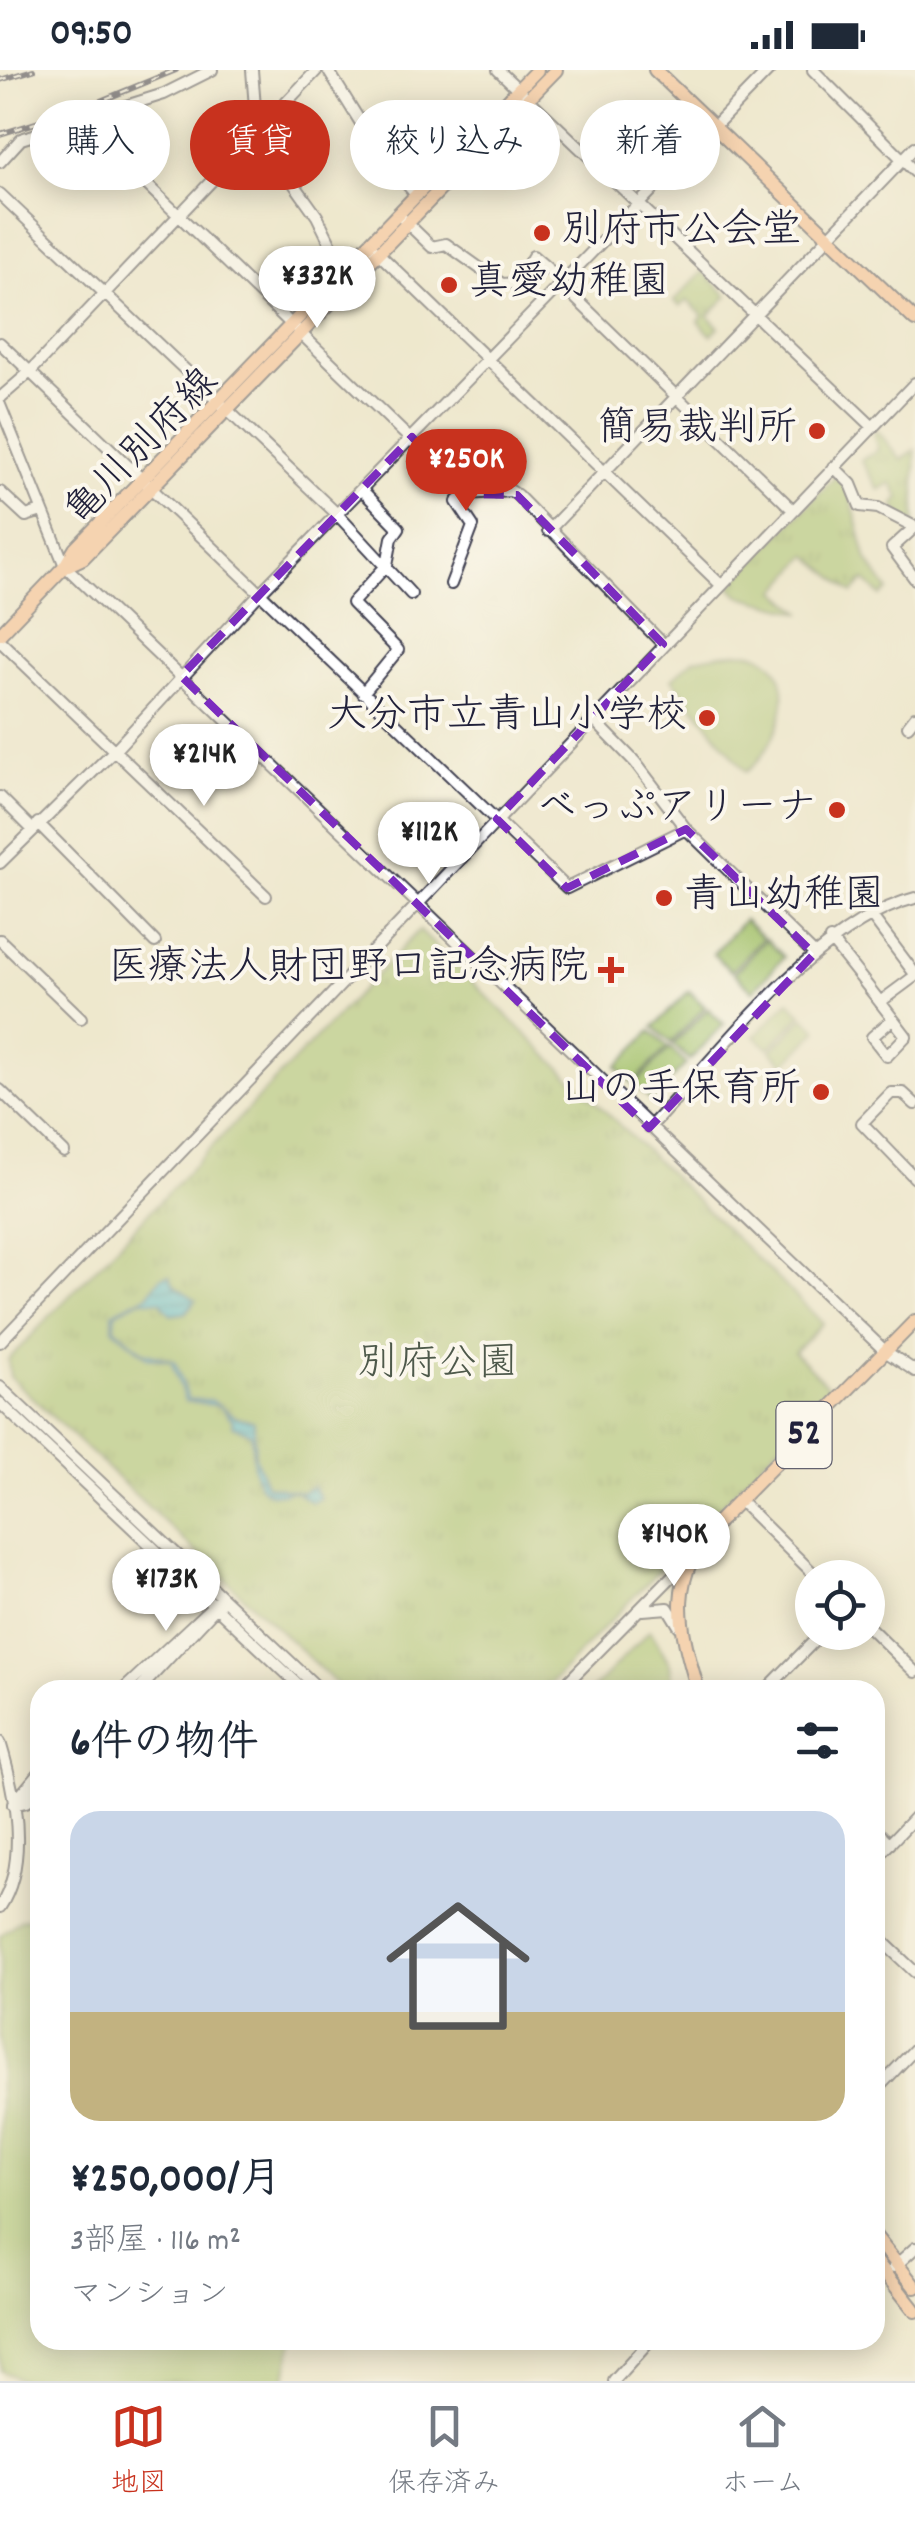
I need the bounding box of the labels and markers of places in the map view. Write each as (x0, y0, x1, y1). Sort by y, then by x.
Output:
place label: 別府市公会堂 (562, 205, 802, 262)
marker: 別府市公会堂 (531, 222, 553, 244)
pin: ¥332K (247, 246, 387, 331)
place label: 真愛幼稚園 (469, 257, 669, 314)
marker: 真愛幼稚園 (438, 274, 460, 296)
place label: 簡易裁判所 (597, 403, 797, 460)
marker: 簡易裁判所 (806, 420, 828, 442)
pin: ¥250K (396, 429, 536, 514)
place label: 大分市立青山小学校 (327, 690, 687, 747)
marker: 大分市立青山小学校 (696, 707, 718, 729)
pin: ¥214K (134, 724, 274, 809)
place label: べっぷアリーナ (537, 782, 817, 839)
marker: べっぷアリーナ (826, 799, 848, 821)
pin: ¥112K (359, 802, 499, 887)
place label: 青山幼稚園 (684, 870, 884, 927)
marker: 青山幼稚園 (653, 887, 675, 909)
place label: 医療法人財団野口記念病院 (108, 942, 588, 999)
marker: 医療法人財団野口記念病院 (598, 957, 624, 983)
place label: 山の手保育所 (561, 1064, 801, 1121)
marker: 山の手保育所 (810, 1081, 832, 1103)
pin: ¥140K (604, 1504, 744, 1589)
pin: ¥173K (96, 1549, 236, 1634)

